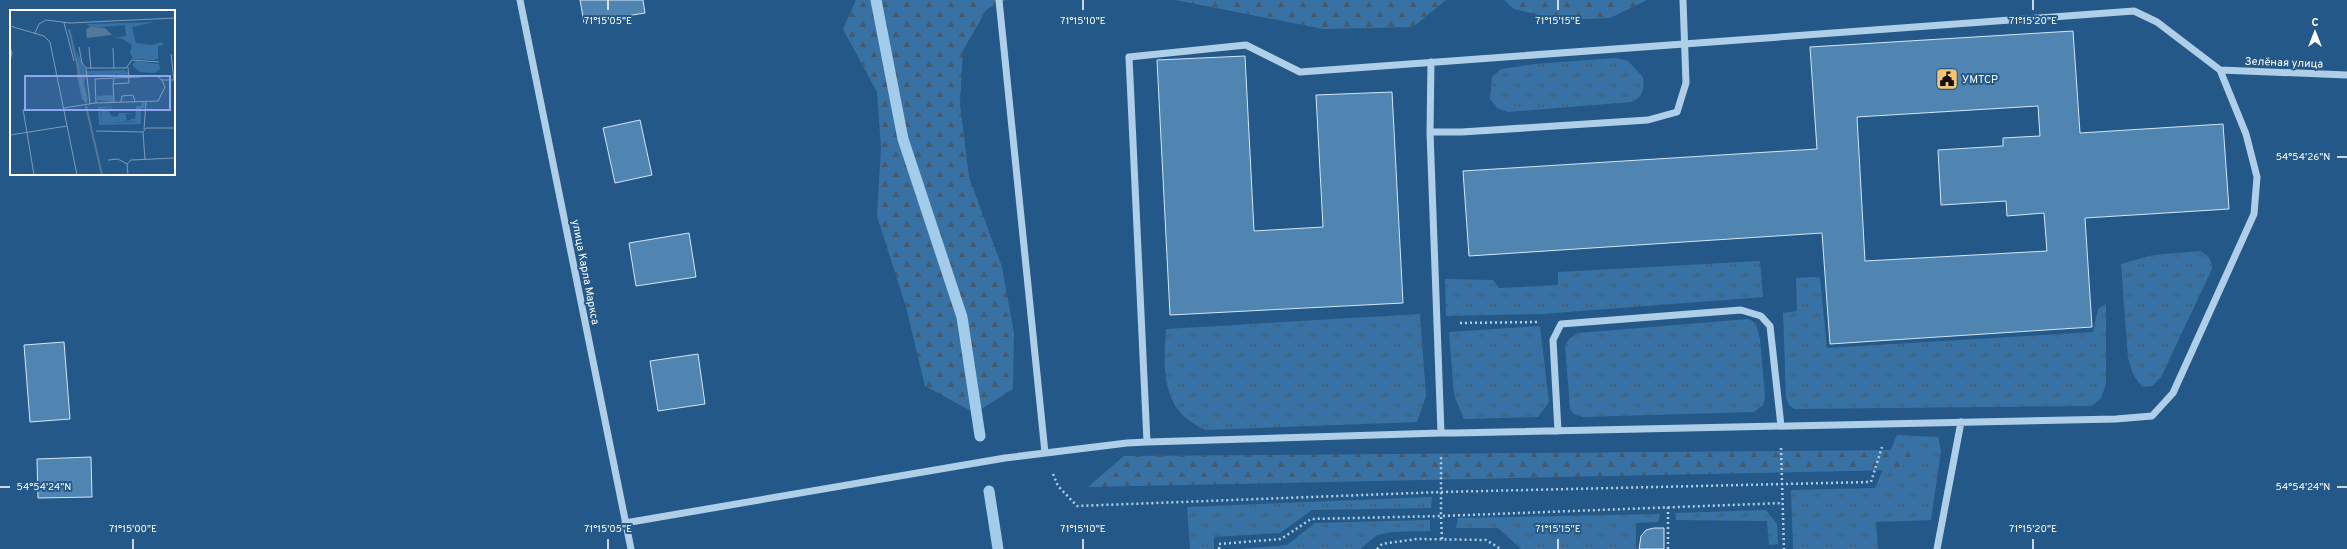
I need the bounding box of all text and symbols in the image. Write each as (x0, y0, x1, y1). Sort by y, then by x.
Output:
inset map (10, 10, 175, 175)
north arrow (2295, 12, 2335, 52)
text: 71°15'05"E (584, 15, 632, 28)
text: 71°15'10"E (1060, 15, 1106, 28)
text: 71°15'15"E (1535, 15, 1581, 28)
text: 71°15'20"E (2009, 15, 2057, 28)
text: С (2311, 16, 2319, 30)
street label: Зелёная улица (2244, 55, 2324, 71)
public building icon: УМТСР (1934, 66, 1960, 92)
place label: УМТСР (1962, 73, 1998, 87)
text: 54°54'26"N (2276, 151, 2330, 164)
street label: улица Карла Маркса (568, 218, 602, 326)
text: 54°54'24"N (17, 481, 71, 494)
text: 54°54'24"N (2276, 481, 2330, 494)
text: 71°15'00"E (109, 523, 157, 536)
text: 71°15'05"E (584, 523, 632, 536)
text: 71°15'10"E (1060, 523, 1106, 536)
text: 71°15'15"E (1535, 523, 1581, 536)
text: 71°15'20"E (2009, 523, 2057, 536)

